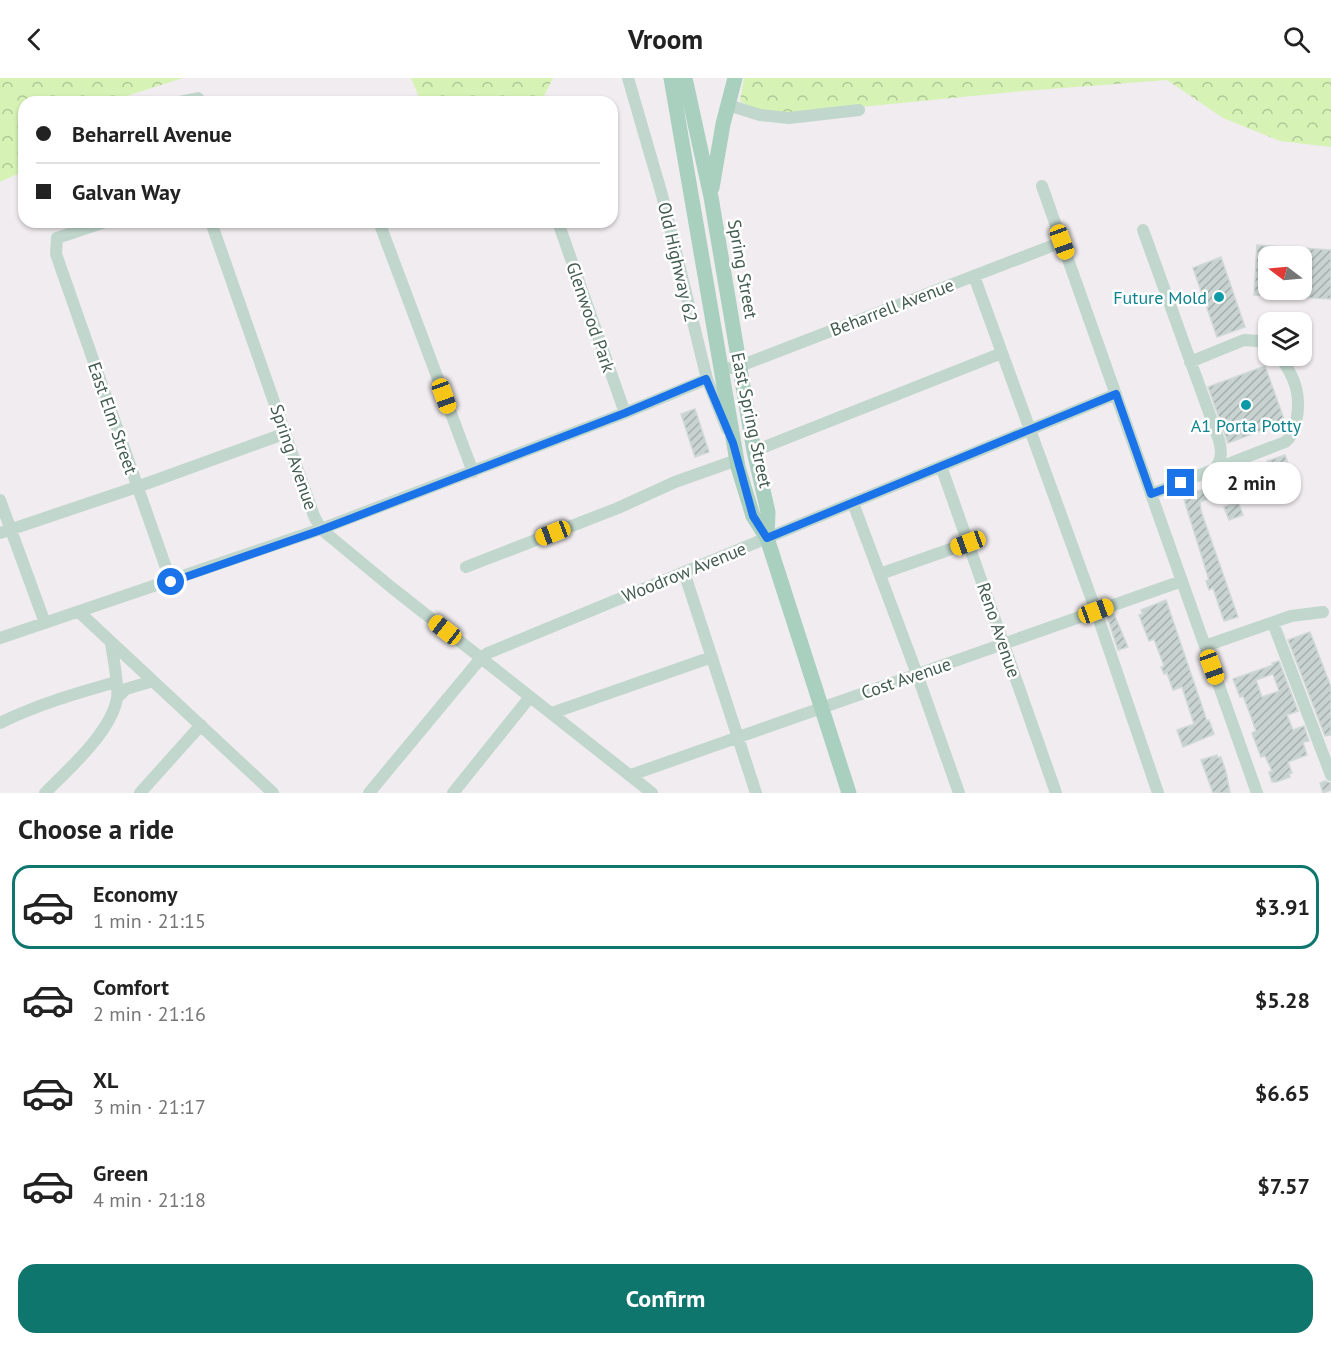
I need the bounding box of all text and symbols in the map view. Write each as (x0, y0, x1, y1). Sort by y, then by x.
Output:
text: Vroom (628, 22, 703, 56)
icon: back (18, 23, 51, 56)
icon: search (1280, 23, 1313, 56)
text: Beharrell Avenue (72, 120, 232, 148)
text: Galvan Way (72, 178, 181, 206)
street label: Old Highway 62 (653, 200, 703, 324)
street label: Spring Street (723, 218, 763, 320)
car (1047, 222, 1077, 262)
north arrow (1258, 246, 1312, 300)
map controls (1258, 246, 1312, 366)
street label: Glenwood Park (561, 259, 621, 376)
street label: Beharrell Avenue (827, 273, 957, 341)
place label: Future Mold (1113, 286, 1207, 309)
marker: Future Mold (1212, 290, 1226, 304)
button: layers (1258, 312, 1312, 366)
street label: East Spring Street (726, 350, 778, 490)
street label: East Elm Street (83, 359, 143, 477)
car (429, 376, 459, 416)
marker: A1 Porta Potty (1239, 398, 1253, 412)
street label: Spring Avenue (265, 401, 323, 513)
place label: A1 Porta Potty (1191, 414, 1302, 437)
callout: 2 min (1202, 462, 1301, 504)
route end (1167, 469, 1194, 496)
text: 2 min (1227, 470, 1276, 496)
car (533, 518, 573, 548)
car (948, 528, 988, 558)
street label: Woodrow Avenue (619, 537, 749, 607)
route start (157, 568, 184, 595)
street label: Reno Avenue (972, 579, 1026, 681)
car (1076, 596, 1116, 626)
car (425, 612, 465, 648)
car (1197, 647, 1227, 687)
street label: Cost Avenue (858, 652, 954, 704)
text: Choose a ride (18, 812, 174, 846)
icon: car (21, 880, 75, 934)
text: Economy (93, 880, 177, 908)
text: $3.91 (1255, 893, 1310, 921)
text: 1 min · 21:15 (93, 908, 206, 934)
icon: car (21, 973, 75, 1027)
text: Comfort (93, 973, 169, 1001)
text: $5.28 (1255, 986, 1310, 1014)
text: 2 min · 21:16 (93, 1001, 206, 1027)
icon: car (21, 1066, 75, 1120)
text: XL (93, 1066, 118, 1094)
text: $6.65 (1255, 1079, 1310, 1107)
text: 3 min · 21:17 (93, 1094, 206, 1120)
icon: car (21, 1159, 75, 1213)
text: Green (93, 1159, 148, 1187)
text: $7.57 (1257, 1172, 1310, 1200)
text: 4 min · 21:18 (93, 1187, 206, 1213)
button: Confirm (18, 1264, 1313, 1333)

